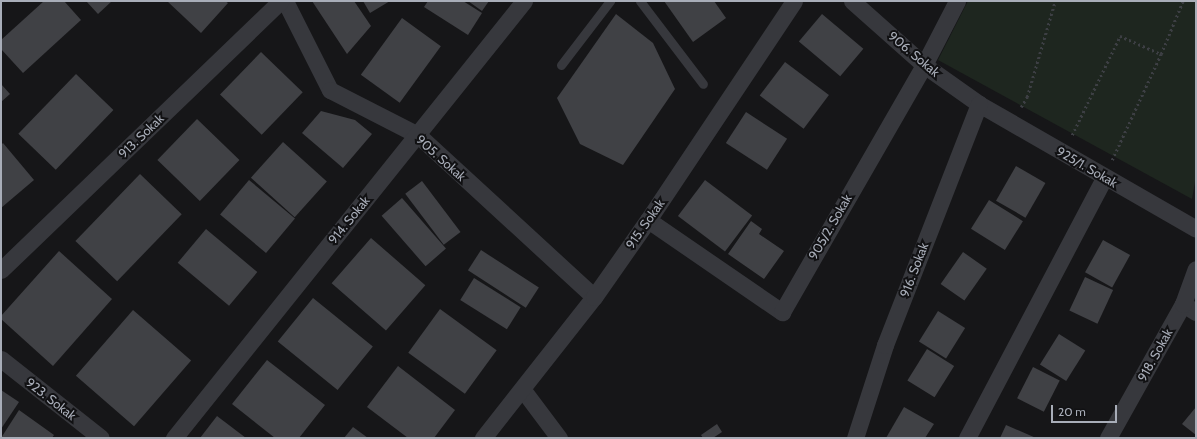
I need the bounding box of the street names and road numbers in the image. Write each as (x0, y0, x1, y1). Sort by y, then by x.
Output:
street label: 906. Sokak (885, 28, 943, 80)
street label: 913. Sokak (115, 111, 167, 161)
street label: 905. Sokak (413, 132, 469, 184)
street label: 925/1. Sokak (1054, 143, 1120, 191)
street label: 905/2. Sokak (805, 192, 855, 262)
street label: 914. Sokak (325, 193, 373, 247)
street label: 915. Sokak (622, 196, 668, 252)
street label: 916. Sokak (896, 241, 932, 299)
street label: 918. Sokak (1134, 326, 1176, 384)
street label: 923. Sokak (23, 375, 79, 423)

